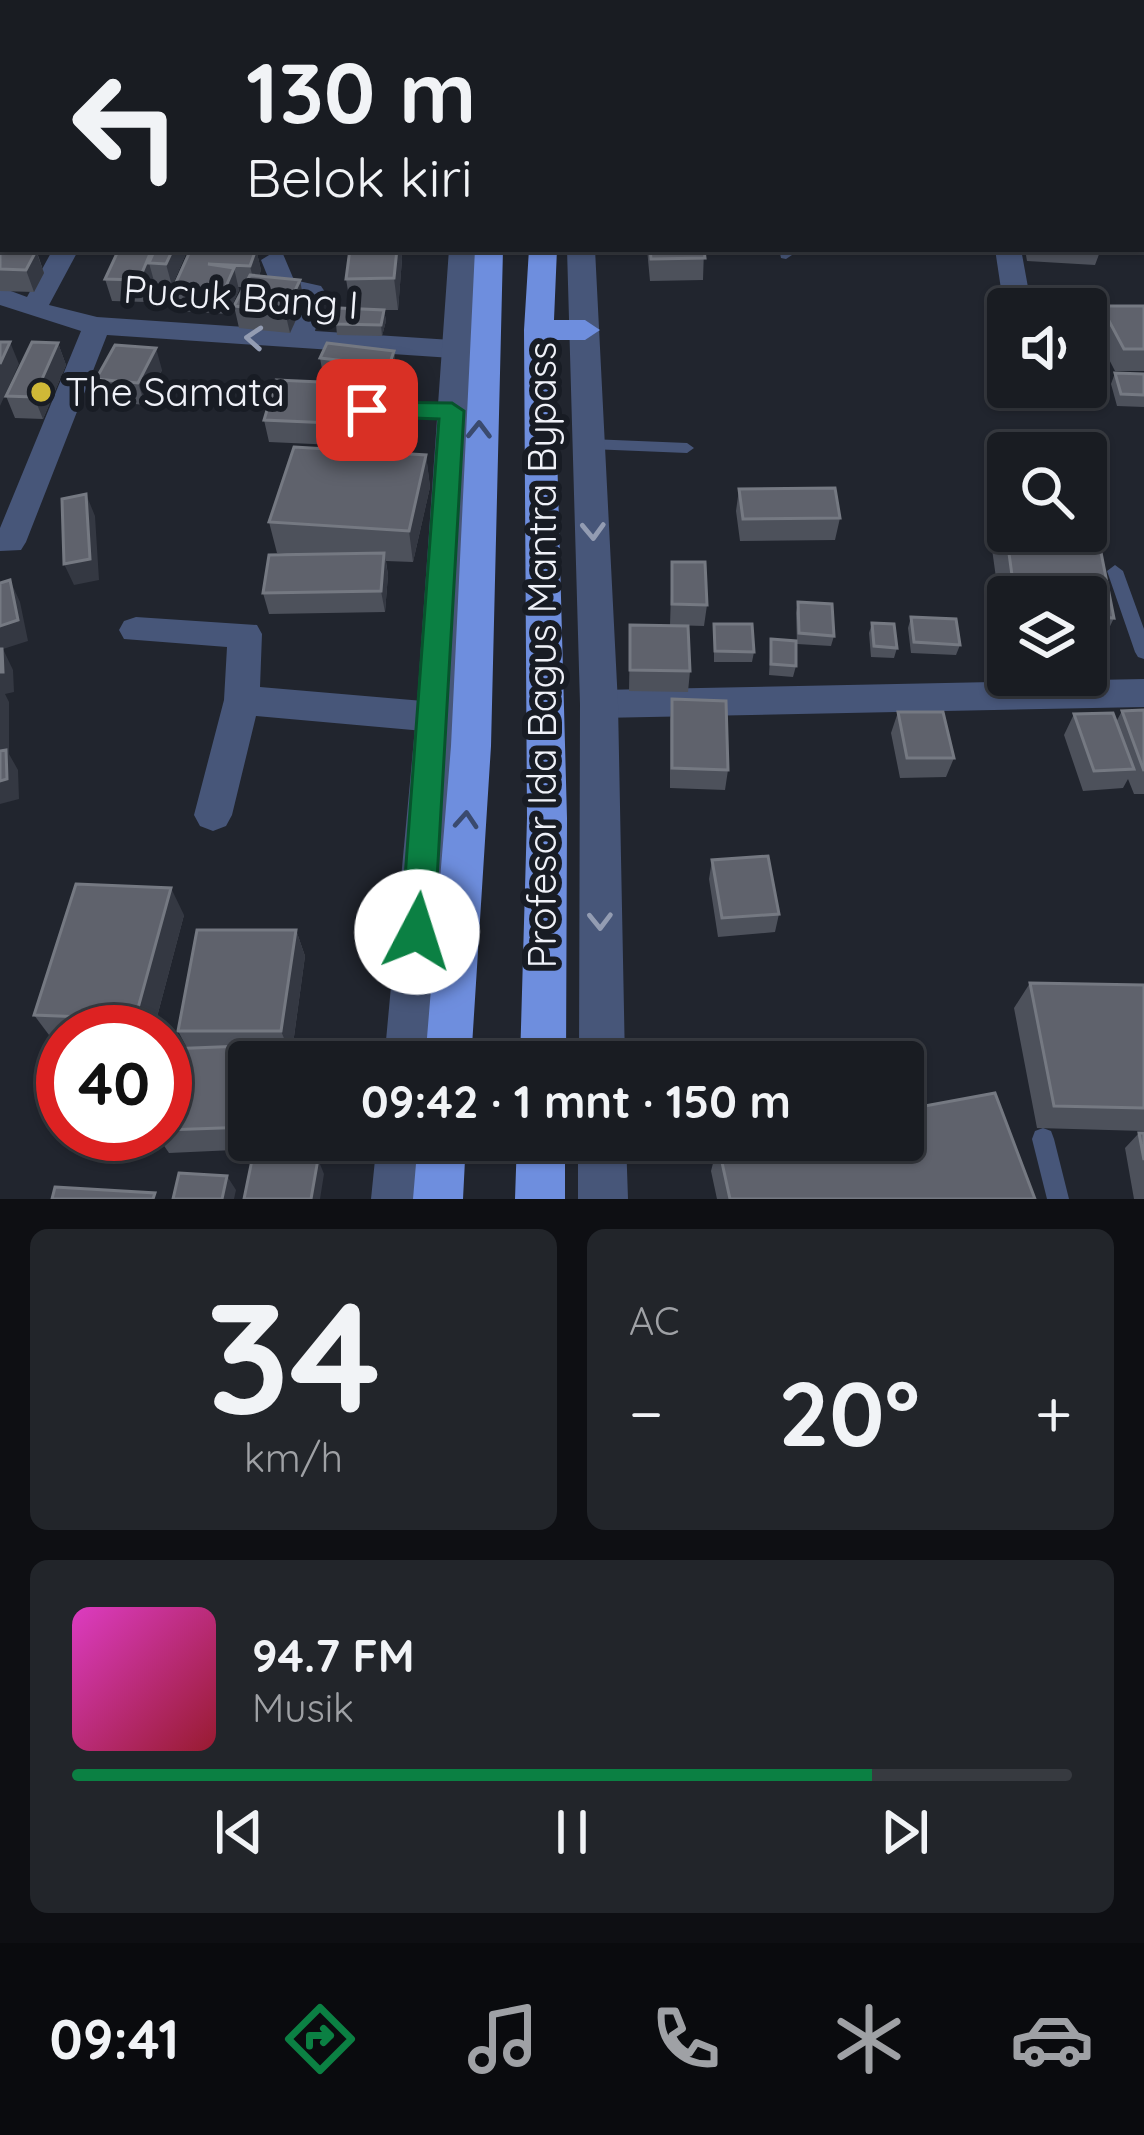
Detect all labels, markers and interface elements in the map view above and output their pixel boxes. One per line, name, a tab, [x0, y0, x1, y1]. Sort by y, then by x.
text: 130 m	[246, 39, 476, 144]
icon: left	[48, 48, 204, 204]
text: Belok kiri	[246, 143, 473, 211]
street label: Pucuk Bang I	[122, 264, 360, 329]
map controls	[987, 288, 1107, 696]
button: sound	[987, 288, 1107, 408]
one-way arrow	[244, 326, 263, 352]
street label: Profesor Ida Bagus Mantra Bypass	[517, 342, 566, 968]
pin	[316, 359, 418, 461]
place label: The Samata	[65, 367, 285, 416]
icon: arrive	[334, 377, 400, 443]
marker: The Samata	[28, 379, 54, 405]
one-way arrow	[466, 420, 492, 439]
button: search	[987, 432, 1107, 552]
one-way arrow	[579, 522, 605, 541]
button: layers	[987, 576, 1107, 696]
one-way arrow	[452, 810, 478, 829]
position arrow	[354, 869, 480, 995]
one-way arrow	[587, 912, 613, 931]
speed limit sign: 40	[36, 1005, 192, 1161]
text: 09:42 · 1 mnt · 150 m	[361, 1073, 791, 1129]
text: 34	[206, 1257, 381, 1452]
text: AC	[629, 1296, 680, 1345]
text: 20°	[778, 1356, 920, 1469]
text: −	[629, 1371, 663, 1454]
text: +	[1035, 1371, 1072, 1454]
text: km/h	[244, 1433, 343, 1482]
text: 94.7 FM	[252, 1627, 415, 1683]
text: Musik	[252, 1683, 354, 1732]
icon: previous	[206, 1799, 272, 1865]
icon: pause	[539, 1799, 605, 1865]
icon: next	[872, 1799, 938, 1865]
icon: directions	[278, 1997, 362, 2081]
icon: music	[461, 1997, 545, 2081]
icon: phone	[644, 1997, 728, 2081]
icon: climate	[827, 1997, 911, 2081]
icon: car	[1010, 1997, 1094, 2081]
text: 09:41	[50, 2005, 179, 2073]

